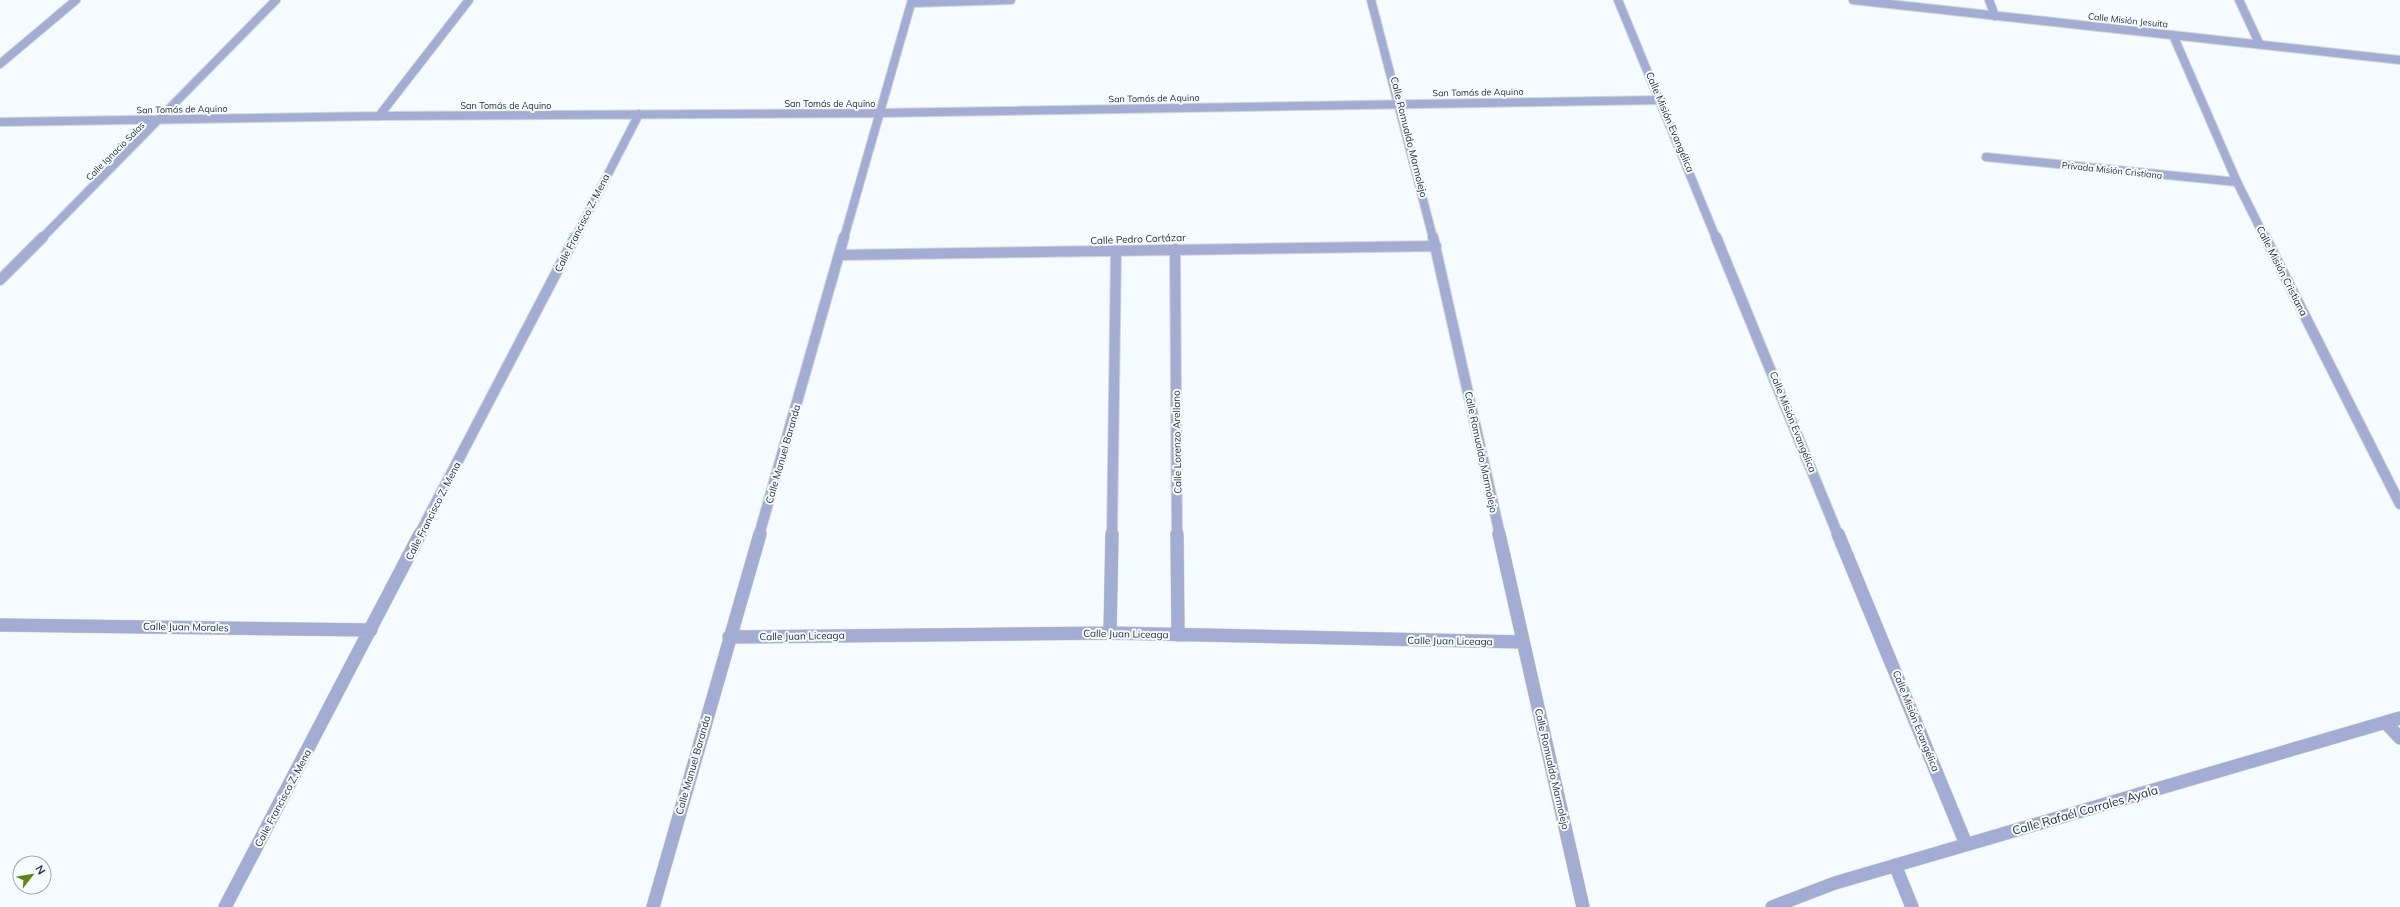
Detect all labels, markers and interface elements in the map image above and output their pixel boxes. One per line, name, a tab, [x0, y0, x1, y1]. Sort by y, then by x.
street label: Calle Misión Jesuita	[2087, 10, 2169, 30]
street label: Calle Misión Evangélica	[1643, 70, 1697, 174]
street label: Calle Romualdo Marmolejo	[1388, 75, 1430, 199]
street label: San Tomás de Aquino	[1432, 86, 1524, 98]
street label: San Tomás de Aquino	[1108, 92, 1200, 104]
street label: San Tomás de Aquino	[785, 98, 876, 109]
street label: San Tomás de Aquino	[461, 100, 552, 111]
street label: San Tomás de Aquino	[136, 103, 228, 115]
street label: Calle Ignacio Salas	[83, 119, 147, 183]
street label: Privada Misión Cristiana	[2061, 159, 2163, 181]
street label: Calle Francisco Z. Mena	[552, 172, 612, 274]
street label: Calle Misión Cristiana	[2254, 224, 2310, 318]
street label: Calle Pedro Cortázar	[1090, 231, 1186, 247]
street label: Calle Misión Evangélica	[1767, 370, 1819, 474]
street label: Calle Lorenzo Arellano	[1170, 390, 1184, 494]
street label: Calle Romualdo Marmolejo	[1462, 390, 1500, 514]
street label: Calle Manuel Baranda	[763, 403, 803, 505]
street label: Calle Francisco Z. Mena	[403, 460, 463, 562]
street label: Calle Juan Morales	[143, 620, 229, 634]
street label: Calle Juan Liceaga	[1083, 627, 1169, 641]
street label: Calle Juan Liceaga	[759, 629, 845, 643]
street label: Calle Juan Liceaga	[1407, 634, 1493, 648]
street label: Calle Misión Evangélica	[1890, 669, 1942, 773]
street label: Calle Romualdo Marmolejo	[1532, 707, 1572, 831]
street label: Calle Manuel Baranda	[673, 714, 713, 816]
street label: Calle Francisco Z. Mena	[252, 747, 314, 849]
street label: Calle Rafaél Corrales Ayala	[2010, 782, 2160, 838]
north arrow	[12, 855, 52, 895]
text: N	[32, 863, 49, 877]

